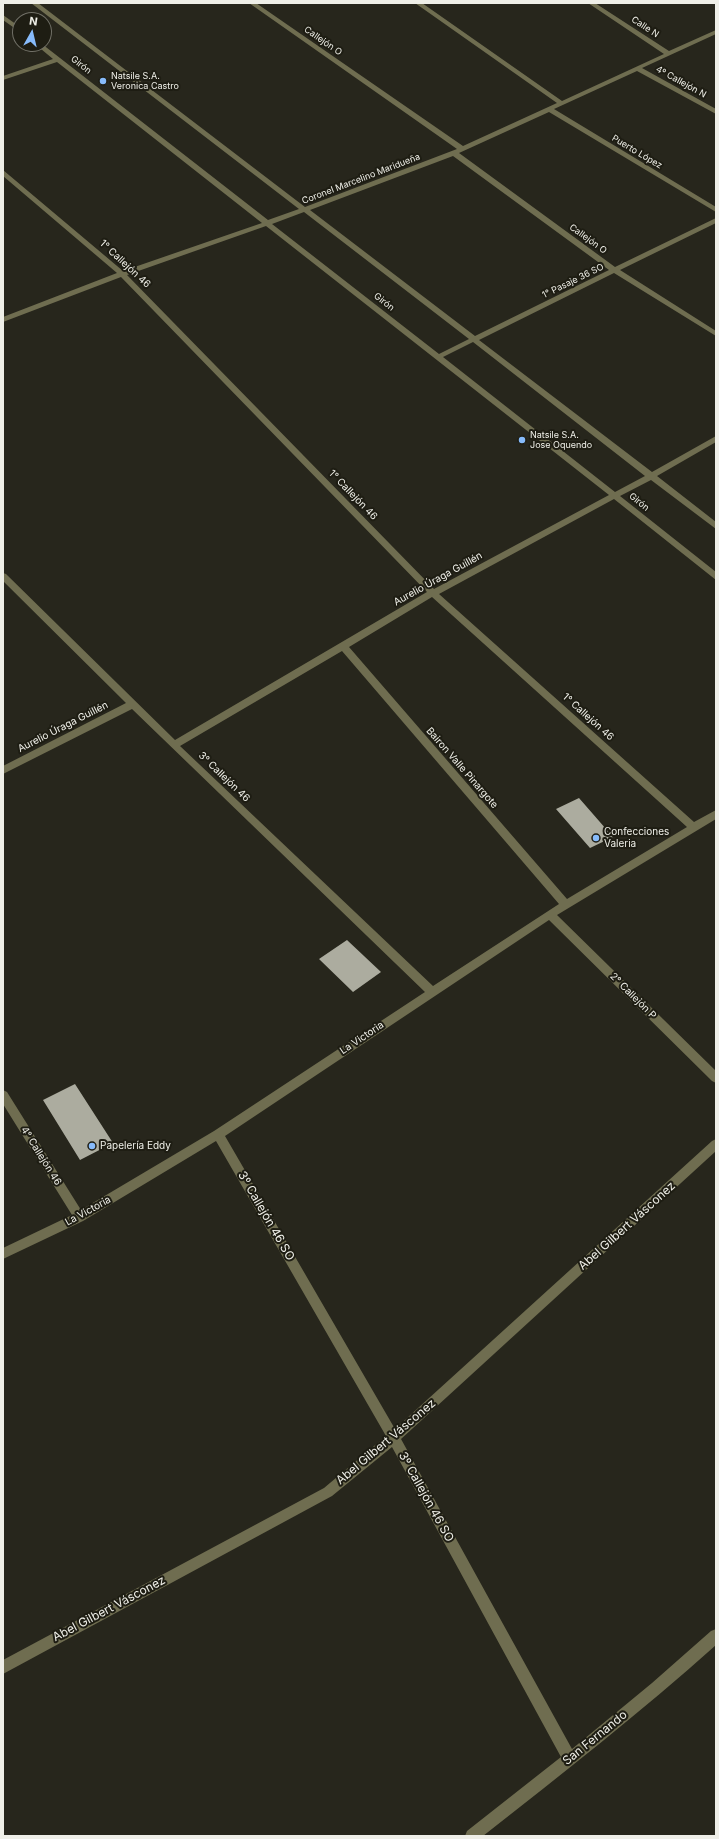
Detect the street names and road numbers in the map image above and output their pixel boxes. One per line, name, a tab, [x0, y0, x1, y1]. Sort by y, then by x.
street label: Calle N	[629, 14, 661, 40]
street label: Callejón O	[302, 24, 344, 58]
street label: Girón	[69, 54, 93, 76]
street label: 4º Callejón N	[654, 64, 708, 100]
street label: Puerto López	[610, 133, 664, 171]
street label: Coronel Marcelino Maridueña	[300, 151, 422, 207]
street label: Callejón O	[567, 222, 609, 256]
street label: 1° Callejón 46	[97, 238, 153, 290]
street label: 1° Pasaje 36 SO	[540, 261, 606, 301]
street label: Girón	[372, 291, 396, 313]
street label: 1° Callejón 46	[326, 468, 380, 522]
street label: Girón	[627, 491, 651, 513]
street label: Aurelio Úraga Guillén	[392, 550, 484, 608]
street label: 1° Callejón 46	[560, 691, 616, 743]
street label: Aurelio Úraga Guillén	[16, 699, 110, 755]
street label: Bairon Valle Pinargote	[424, 725, 500, 811]
street label: 3° Callejón 46	[196, 749, 252, 805]
street label: 2° Callejón P	[607, 970, 659, 1022]
street label: La Victoria	[338, 1019, 386, 1057]
street label: 4° Callejón 46	[18, 1124, 64, 1188]
street label: 3º Callejón 46 SO	[235, 1169, 297, 1263]
street label: Abel Gilbert Vásconez	[576, 1179, 678, 1273]
street label: La Victoria	[63, 1194, 113, 1228]
street label: Abel Gilbert Vásconez	[333, 1396, 439, 1488]
street label: 3º Callejón 46 SO	[395, 1450, 457, 1544]
street label: Abel Gilbert Vásconez	[50, 1573, 168, 1645]
street label: San Fernando	[560, 1708, 630, 1768]

